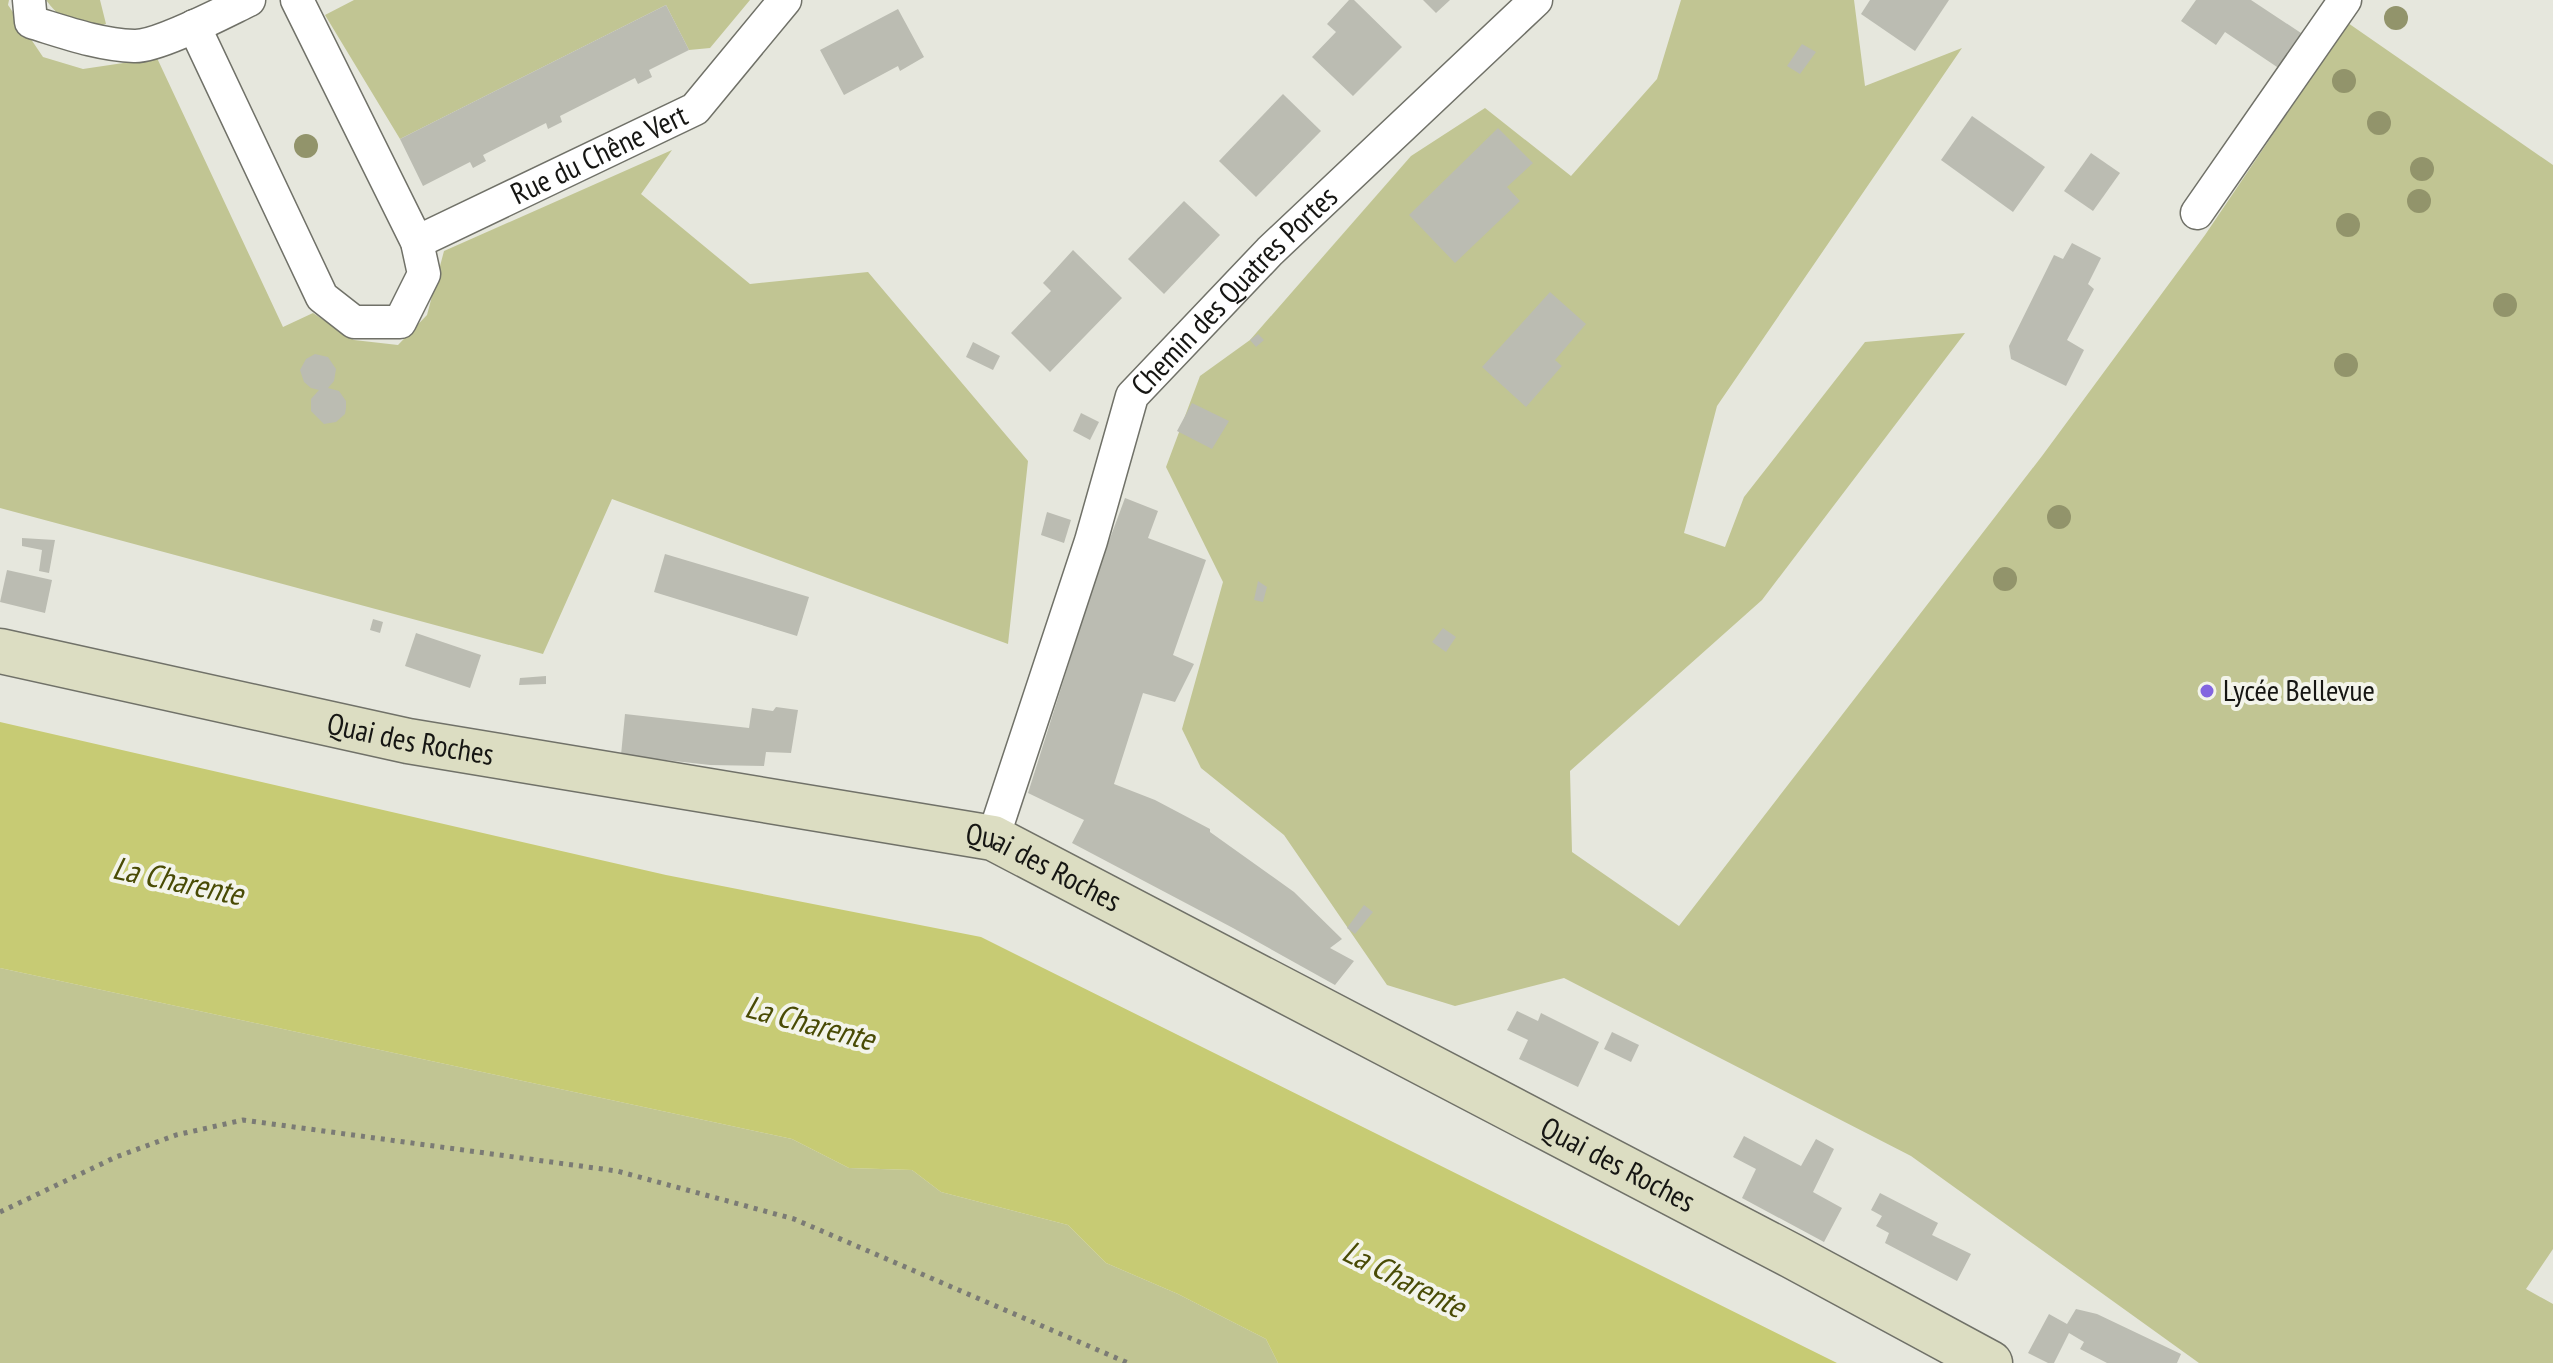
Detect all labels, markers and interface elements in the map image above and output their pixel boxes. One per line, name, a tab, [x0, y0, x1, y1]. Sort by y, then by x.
street label: Rue du Chêne Vert	[504, 94, 694, 212]
street label: Chemin des Quatres Portes	[1122, 177, 1345, 403]
place label: Lycée Bellevue	[2223, 670, 2375, 709]
marker: Lycée Bellevue	[2198, 682, 2216, 700]
street label: Quai des Roches	[324, 703, 497, 773]
street label: Quai des Roches	[963, 813, 1128, 920]
water label: La Charente	[109, 846, 249, 915]
water label: La Charente	[741, 985, 881, 1060]
street label: Quai des Roches	[1535, 1107, 1702, 1220]
water label: La Charente	[1336, 1229, 1474, 1328]

